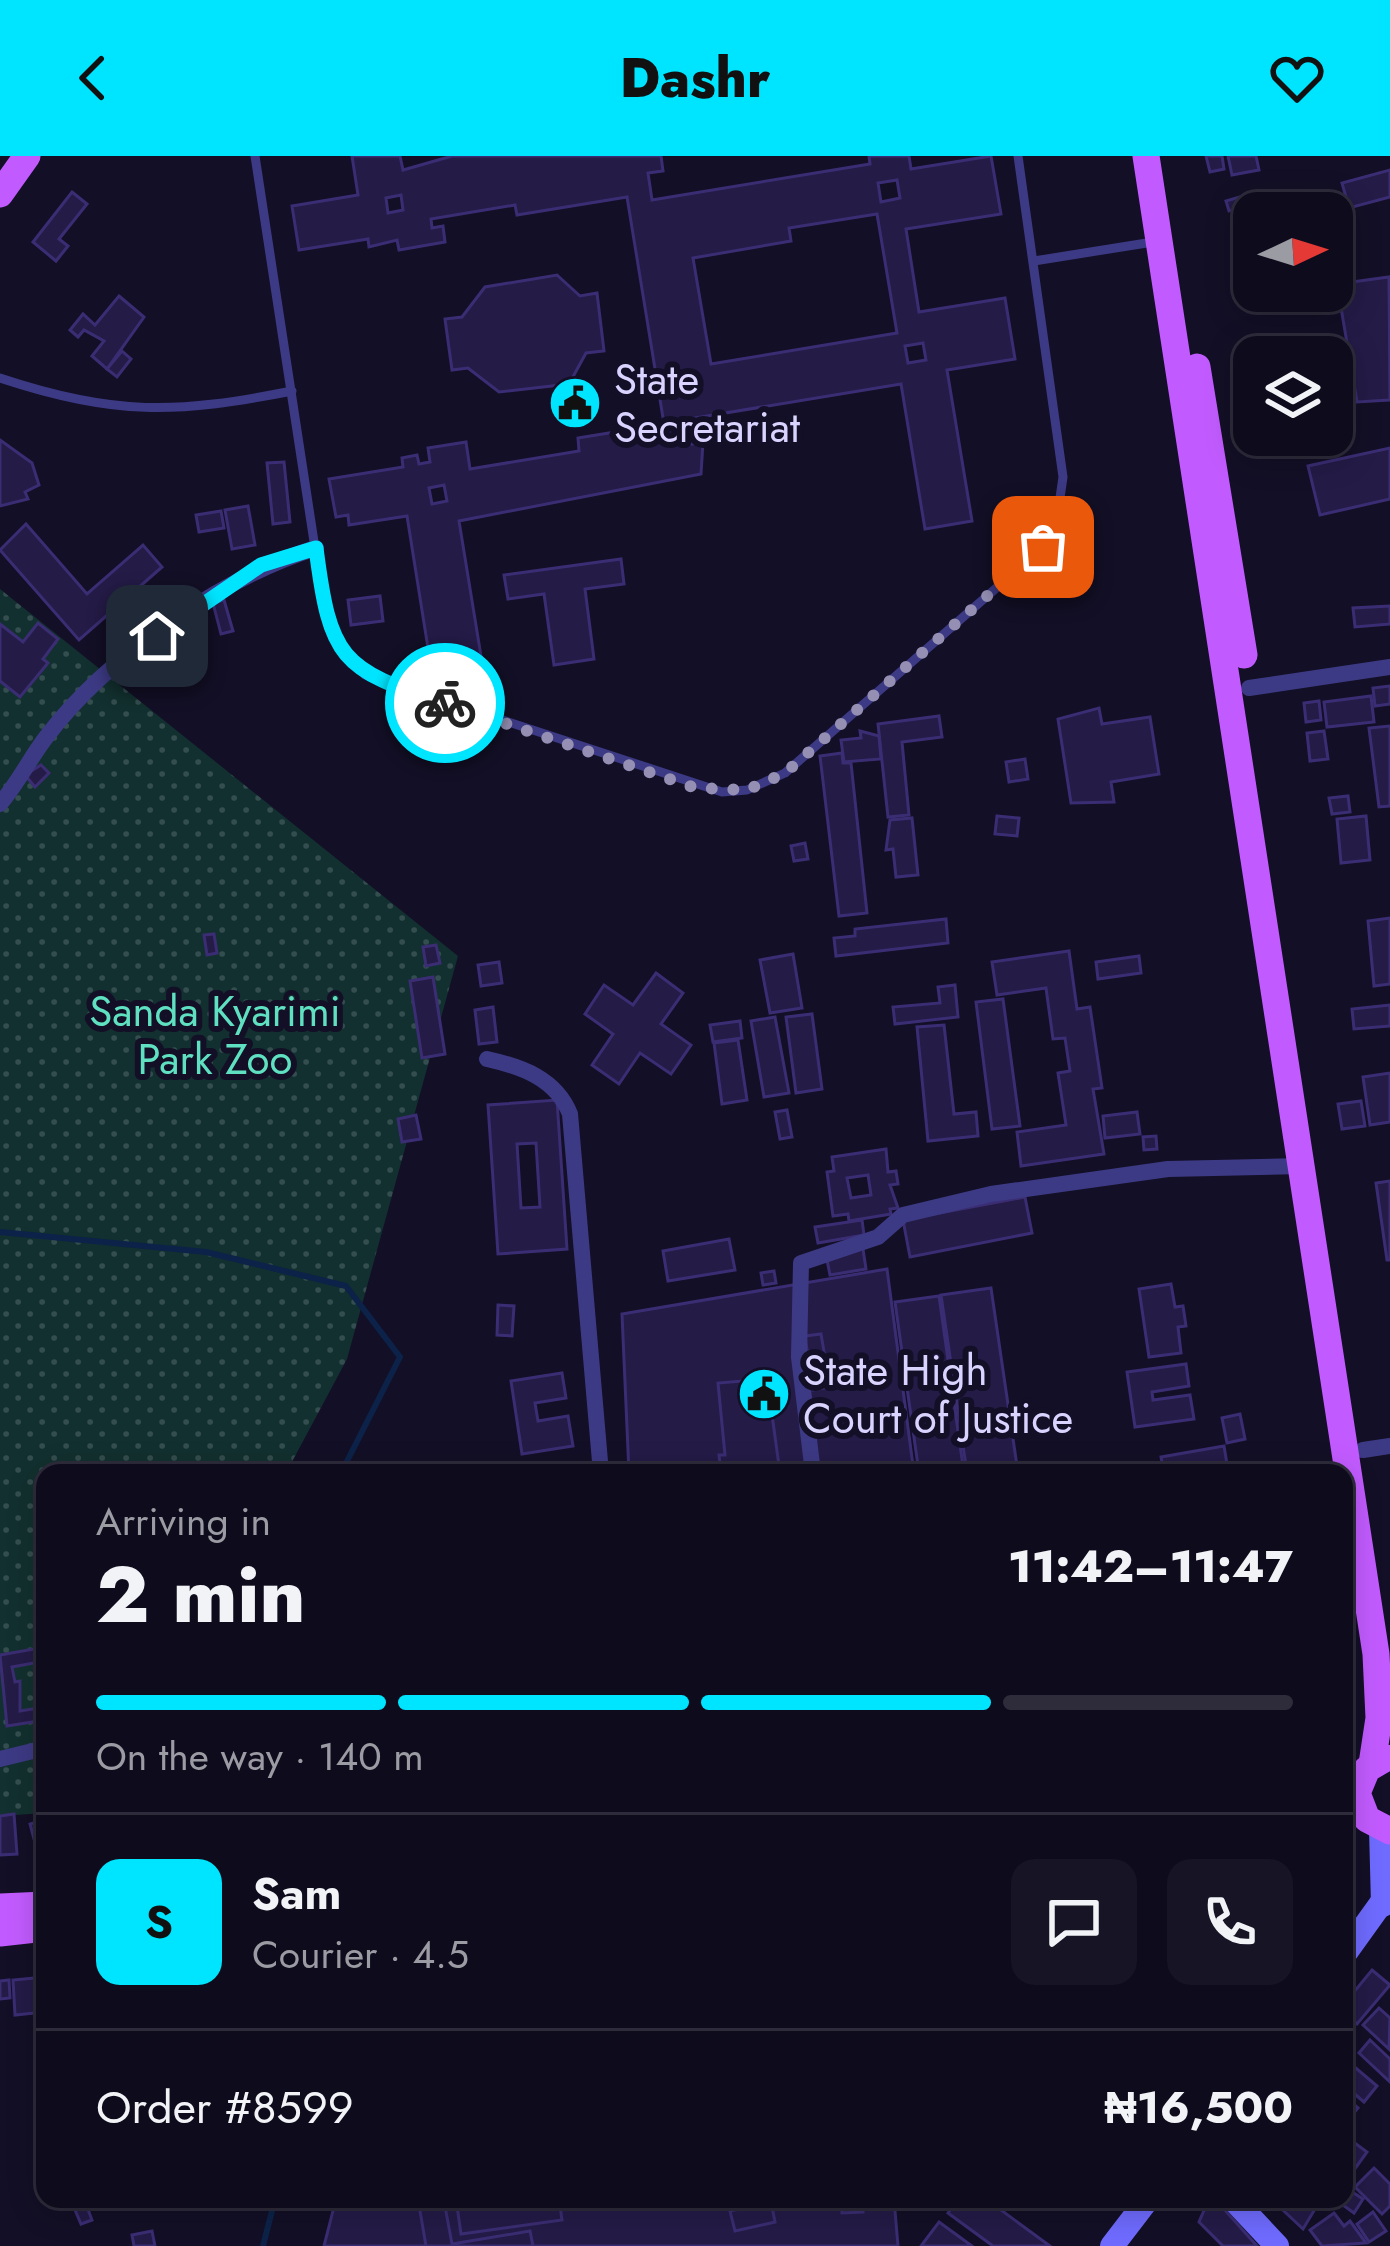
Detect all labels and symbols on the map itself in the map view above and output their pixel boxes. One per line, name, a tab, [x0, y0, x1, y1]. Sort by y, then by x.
north arrow	[1233, 192, 1353, 312]
place label: State Secretariat	[614, 349, 800, 458]
public building icon: State Secretariat	[547, 375, 603, 431]
pin	[992, 496, 1094, 598]
pin	[106, 585, 208, 687]
courier	[385, 643, 505, 763]
park label: Sanda Kyarimi Park Zoo	[89, 981, 341, 1090]
place label: State High Court of Justice	[803, 1340, 1073, 1449]
public building icon: State High Court of Justice	[736, 1366, 792, 1422]

